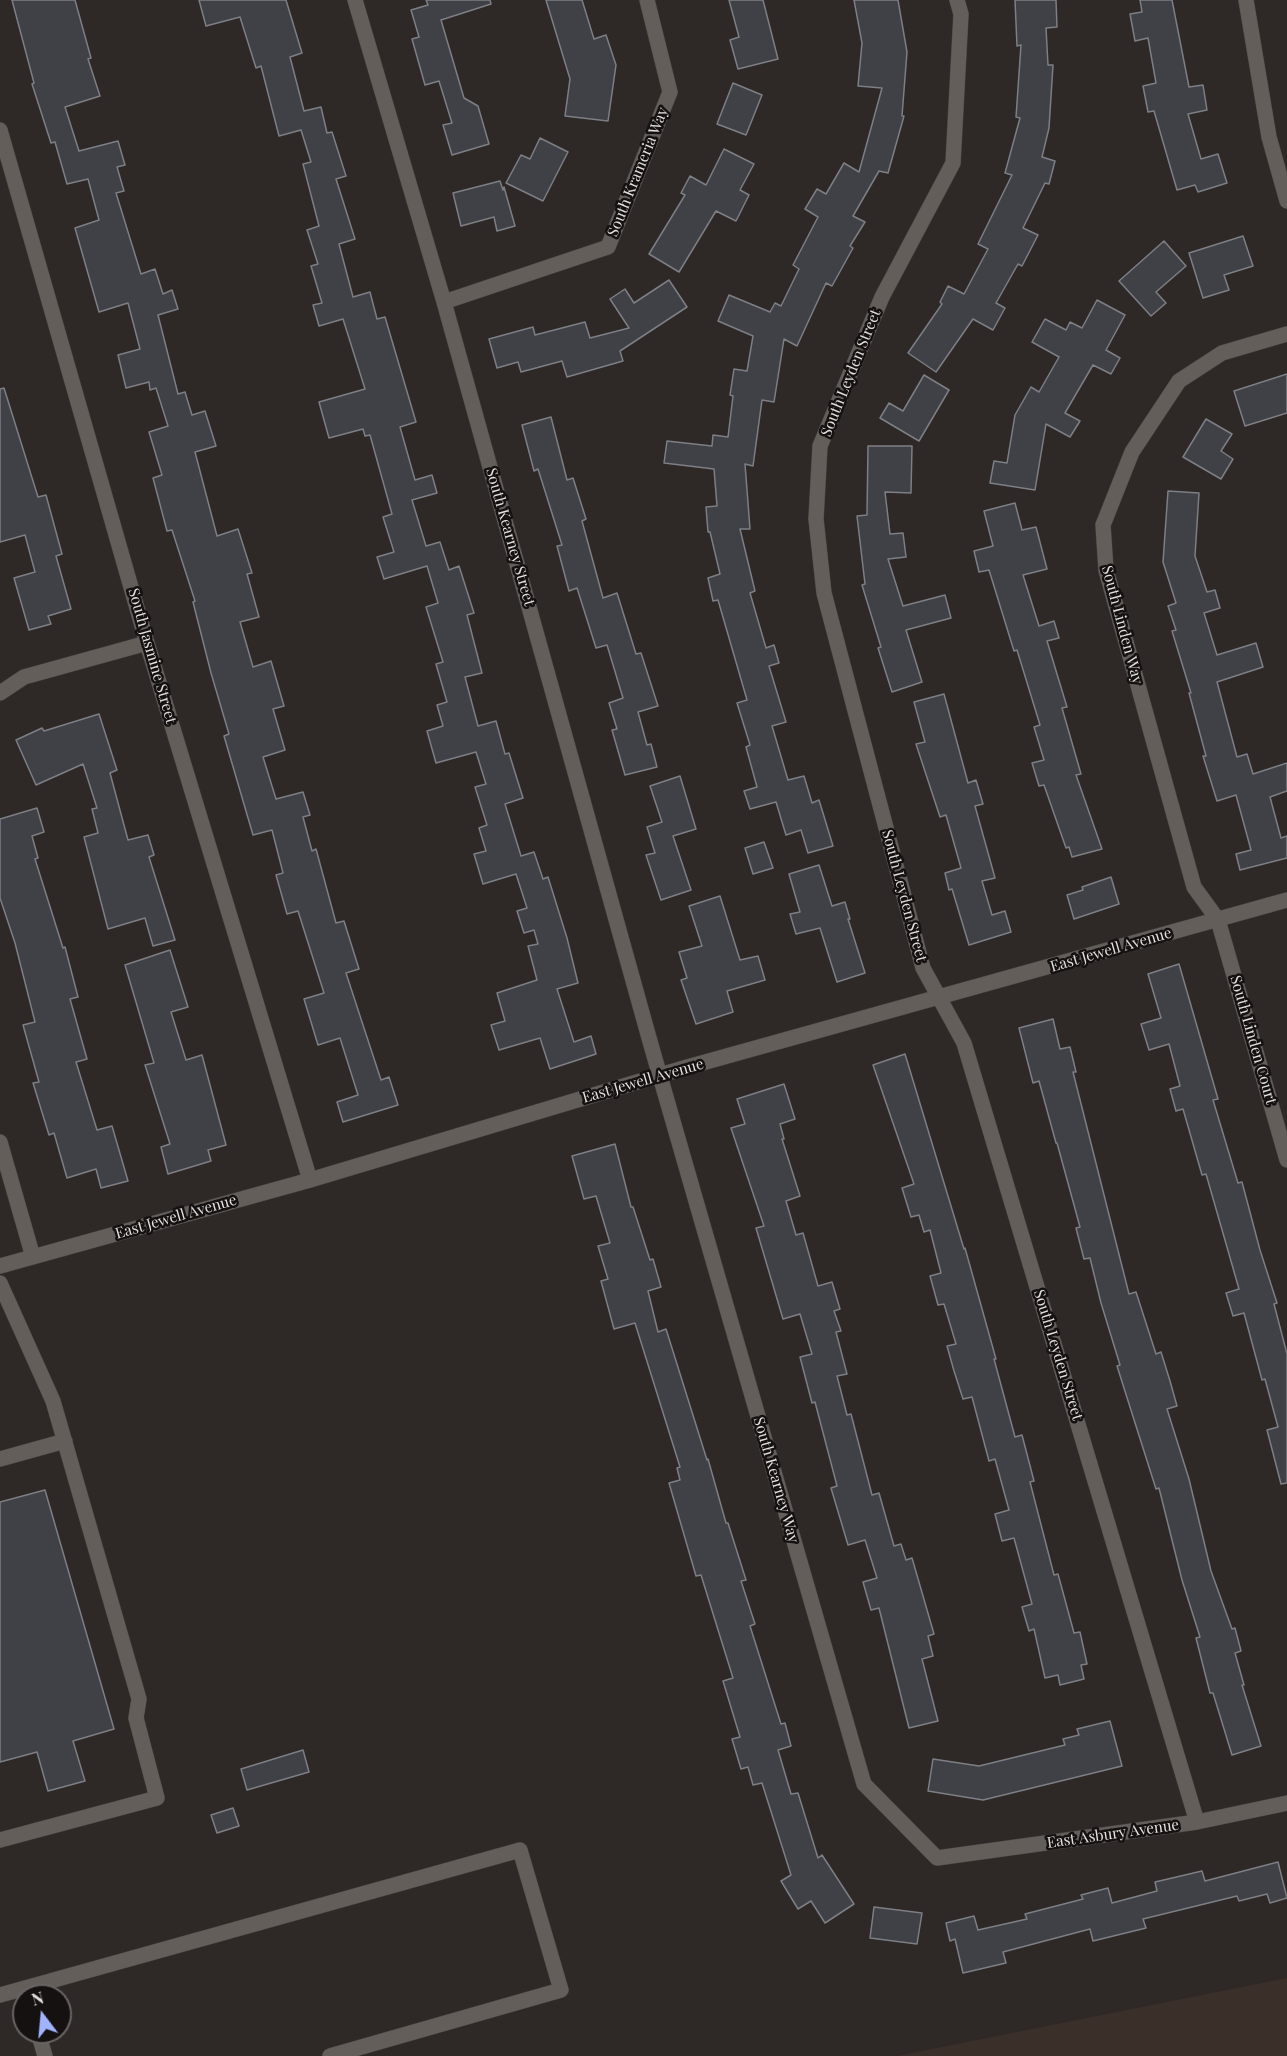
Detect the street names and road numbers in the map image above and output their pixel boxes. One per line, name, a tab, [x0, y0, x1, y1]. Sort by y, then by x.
street label: South Krameria Way	[604, 105, 672, 239]
street label: South Leyden Street	[817, 307, 885, 439]
street label: South Kearney Street	[482, 466, 538, 608]
street label: South Linden Way	[1098, 564, 1146, 686]
street label: South Jasmine Street	[124, 586, 180, 726]
street label: South Leyden Street	[878, 828, 930, 964]
street label: East Jewell Avenue	[1048, 924, 1174, 976]
street label: South Linden Court	[1226, 973, 1280, 1107]
street label: East Jewell Avenue	[580, 1055, 706, 1107]
street label: East Jewell Avenue	[113, 1191, 239, 1243]
street label: South Leyden Street	[1030, 1287, 1086, 1423]
street label: South Kearney Way	[749, 1415, 803, 1545]
street label: East Asbury Avenue	[1046, 1816, 1180, 1852]

